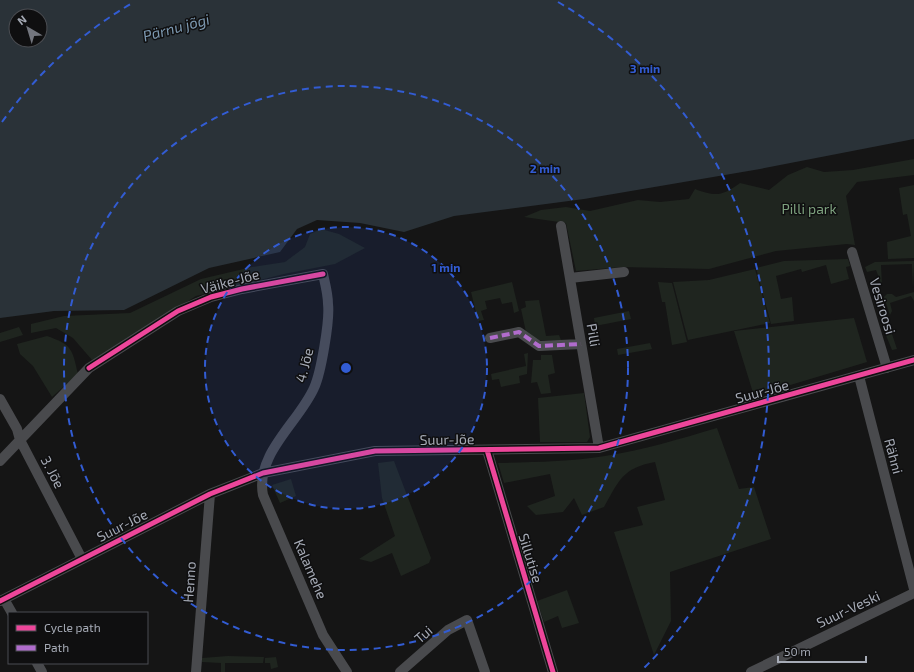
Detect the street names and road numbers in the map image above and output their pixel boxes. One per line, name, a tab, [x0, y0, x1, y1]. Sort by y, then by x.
street label: Väike-Jõe	[199, 265, 261, 297]
street label: Vesiroosi	[866, 276, 900, 336]
street label: Pilli	[584, 322, 604, 348]
street label: 4. Jõe	[292, 346, 316, 384]
street label: Suur-Jõe	[733, 376, 791, 406]
street label: Suur-Jõe	[419, 430, 475, 448]
street label: Rähni	[881, 436, 907, 476]
street label: 3. Jõe	[37, 453, 69, 491]
street label: Suur-Jõe	[94, 505, 150, 545]
street label: Sillutise	[515, 531, 547, 585]
street label: Kalamehe	[291, 537, 331, 601]
street label: Henno	[179, 561, 199, 603]
street label: Suur-Veski	[814, 587, 882, 631]
street label: Tui	[411, 622, 435, 646]

